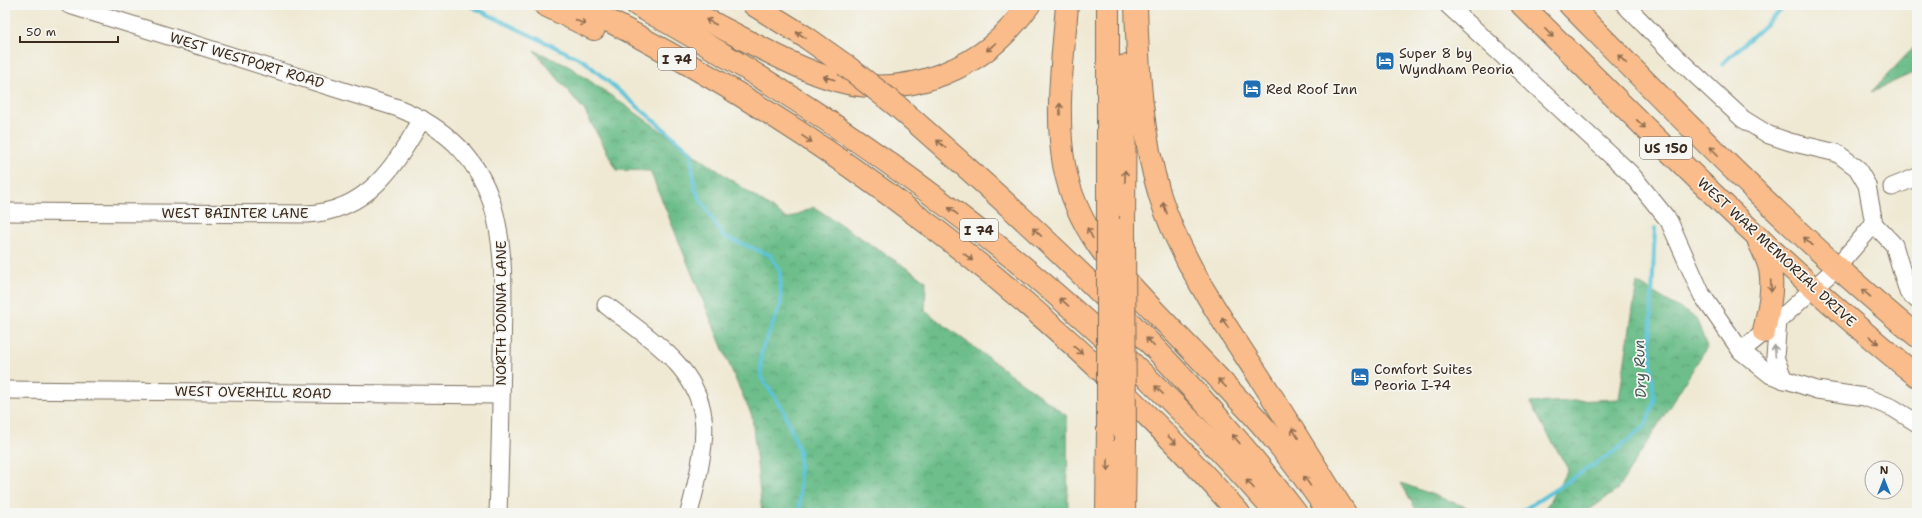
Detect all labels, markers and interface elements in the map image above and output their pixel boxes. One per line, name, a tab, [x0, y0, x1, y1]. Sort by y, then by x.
scale bar	[20, 18, 118, 44]
one-way arrow	[706, 18, 718, 25]
one-way arrow	[574, 19, 586, 26]
text: 50 m	[26, 24, 56, 40]
street label: WEST WESTPORT ROAD	[168, 28, 326, 92]
one-way arrow	[1544, 28, 1554, 38]
one-way arrow	[796, 31, 807, 39]
one-way arrow	[985, 43, 996, 52]
place label: Super 8 by Wyndham Peoria	[1399, 44, 1514, 78]
road number: I 74	[658, 48, 696, 70]
hotel icon: Super 8 by Wyndham Peoria	[1374, 50, 1396, 72]
one-way arrow	[1618, 54, 1627, 64]
one-way arrow	[822, 74, 835, 81]
hotel icon: Red Roof Inn	[1241, 78, 1263, 100]
place label: Red Roof Inn	[1266, 80, 1358, 98]
one-way arrow	[1056, 103, 1064, 116]
one-way arrow	[1636, 119, 1646, 129]
one-way arrow	[801, 135, 813, 143]
road number: US 150	[1640, 137, 1692, 159]
one-way arrow	[935, 140, 946, 149]
one-way arrow	[1709, 146, 1719, 156]
one-way arrow	[1121, 170, 1129, 183]
street label: WEST WAR MEMORIAL DRIVE	[1694, 174, 1860, 331]
one-way arrow	[1160, 203, 1168, 215]
street label: WEST BAINTER LANE	[161, 204, 309, 222]
one-way arrow	[948, 206, 959, 215]
road number: I 74	[960, 219, 998, 241]
one-way arrow	[1032, 227, 1042, 237]
one-way arrow	[1086, 228, 1093, 240]
one-way arrow	[1802, 237, 1813, 246]
street label: NORTH DONNA LANE	[492, 240, 510, 386]
one-way arrow	[963, 253, 974, 261]
one-way arrow	[1768, 279, 1775, 292]
one-way arrow	[1860, 289, 1871, 298]
one-way arrow	[1059, 297, 1069, 307]
one-way arrow	[1220, 317, 1228, 329]
one-way arrow	[1869, 336, 1880, 345]
one-way arrow	[1145, 337, 1154, 347]
water label: Dry Run	[1629, 339, 1651, 399]
one-way arrow	[1772, 345, 1779, 358]
one-way arrow	[1073, 346, 1083, 355]
place label: Comfort Suites Peoria I-74	[1374, 360, 1472, 394]
hotel icon: Comfort Suites Peoria I-74	[1349, 366, 1371, 388]
one-way arrow	[1217, 378, 1227, 388]
street label: WEST OVERHILL ROAD	[175, 382, 331, 402]
one-way arrow	[1155, 385, 1164, 395]
one-way arrow	[1290, 427, 1298, 439]
one-way arrow	[1232, 434, 1241, 444]
one-way arrow	[1167, 436, 1177, 445]
one-way arrow	[1104, 458, 1112, 471]
north arrow	[1864, 460, 1904, 500]
text: N	[1880, 463, 1889, 478]
one-way arrow	[1303, 476, 1311, 487]
one-way arrow	[1245, 479, 1254, 489]

